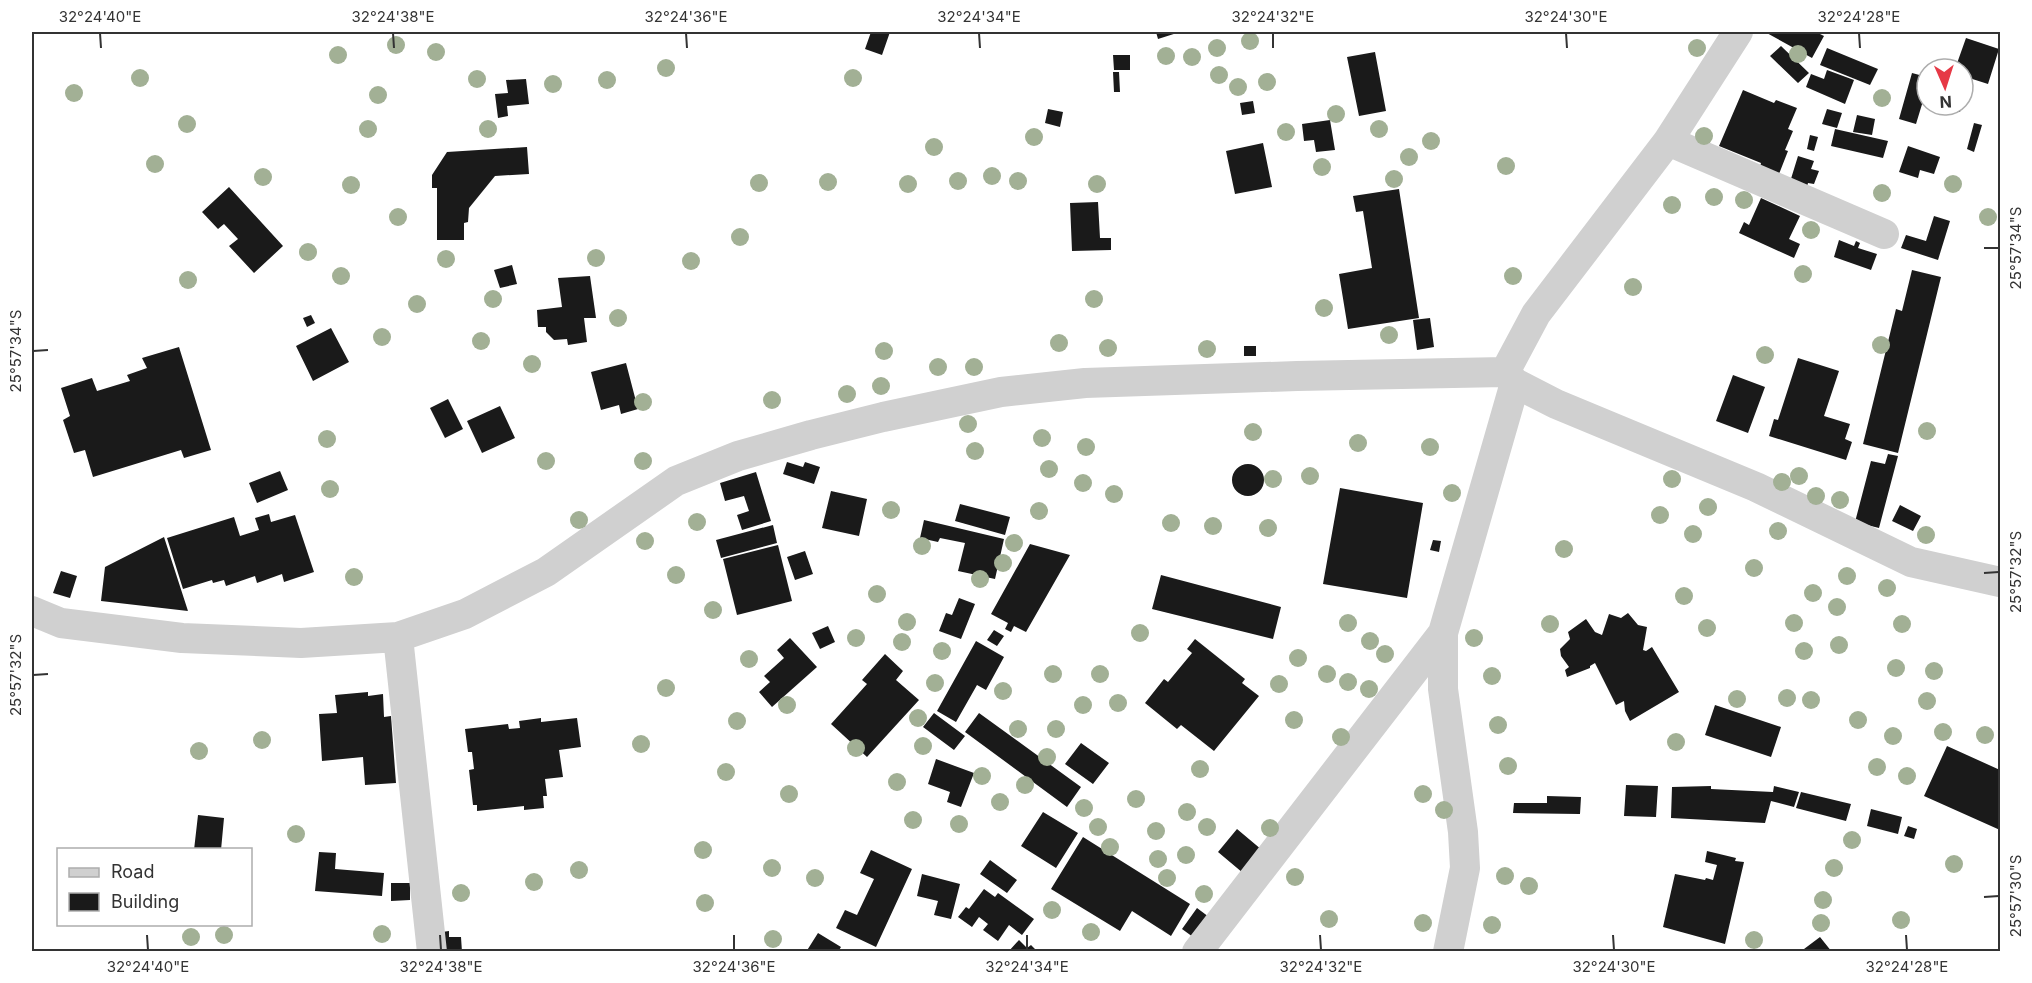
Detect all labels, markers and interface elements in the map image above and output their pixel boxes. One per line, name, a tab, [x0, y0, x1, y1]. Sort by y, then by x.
text: 32°24'40"E	[59, 7, 141, 26]
text: 32°24'38"E	[352, 7, 434, 26]
text: 32°24'36"E	[645, 7, 727, 26]
text: 32°24'34"E	[937, 7, 1021, 26]
text: 32°24'32"E	[1232, 7, 1314, 26]
text: 32°24'30"E	[1524, 7, 1608, 26]
text: 32°24'28"E	[1818, 7, 1900, 26]
north arrow	[1915, 57, 1975, 117]
text: N	[1939, 92, 1952, 112]
text: 25°57'34"S	[2006, 207, 2025, 289]
text: 25°57'34"S	[6, 310, 25, 392]
text: 25°57'32"S	[2006, 531, 2025, 613]
text: 25°57'32"S	[6, 634, 25, 716]
legend	[57, 848, 252, 926]
text: 25°57'30"S	[2006, 855, 2025, 937]
text: Road	[111, 861, 154, 882]
text: Building	[111, 891, 179, 912]
text: 32°24'40"E	[107, 957, 189, 976]
text: 32°24'38"E	[400, 957, 482, 976]
text: 32°24'36"E	[693, 957, 775, 976]
text: 32°24'34"E	[985, 957, 1069, 976]
text: 32°24'32"E	[1280, 957, 1362, 976]
text: 32°24'30"E	[1572, 957, 1656, 976]
text: 32°24'28"E	[1866, 957, 1948, 976]

